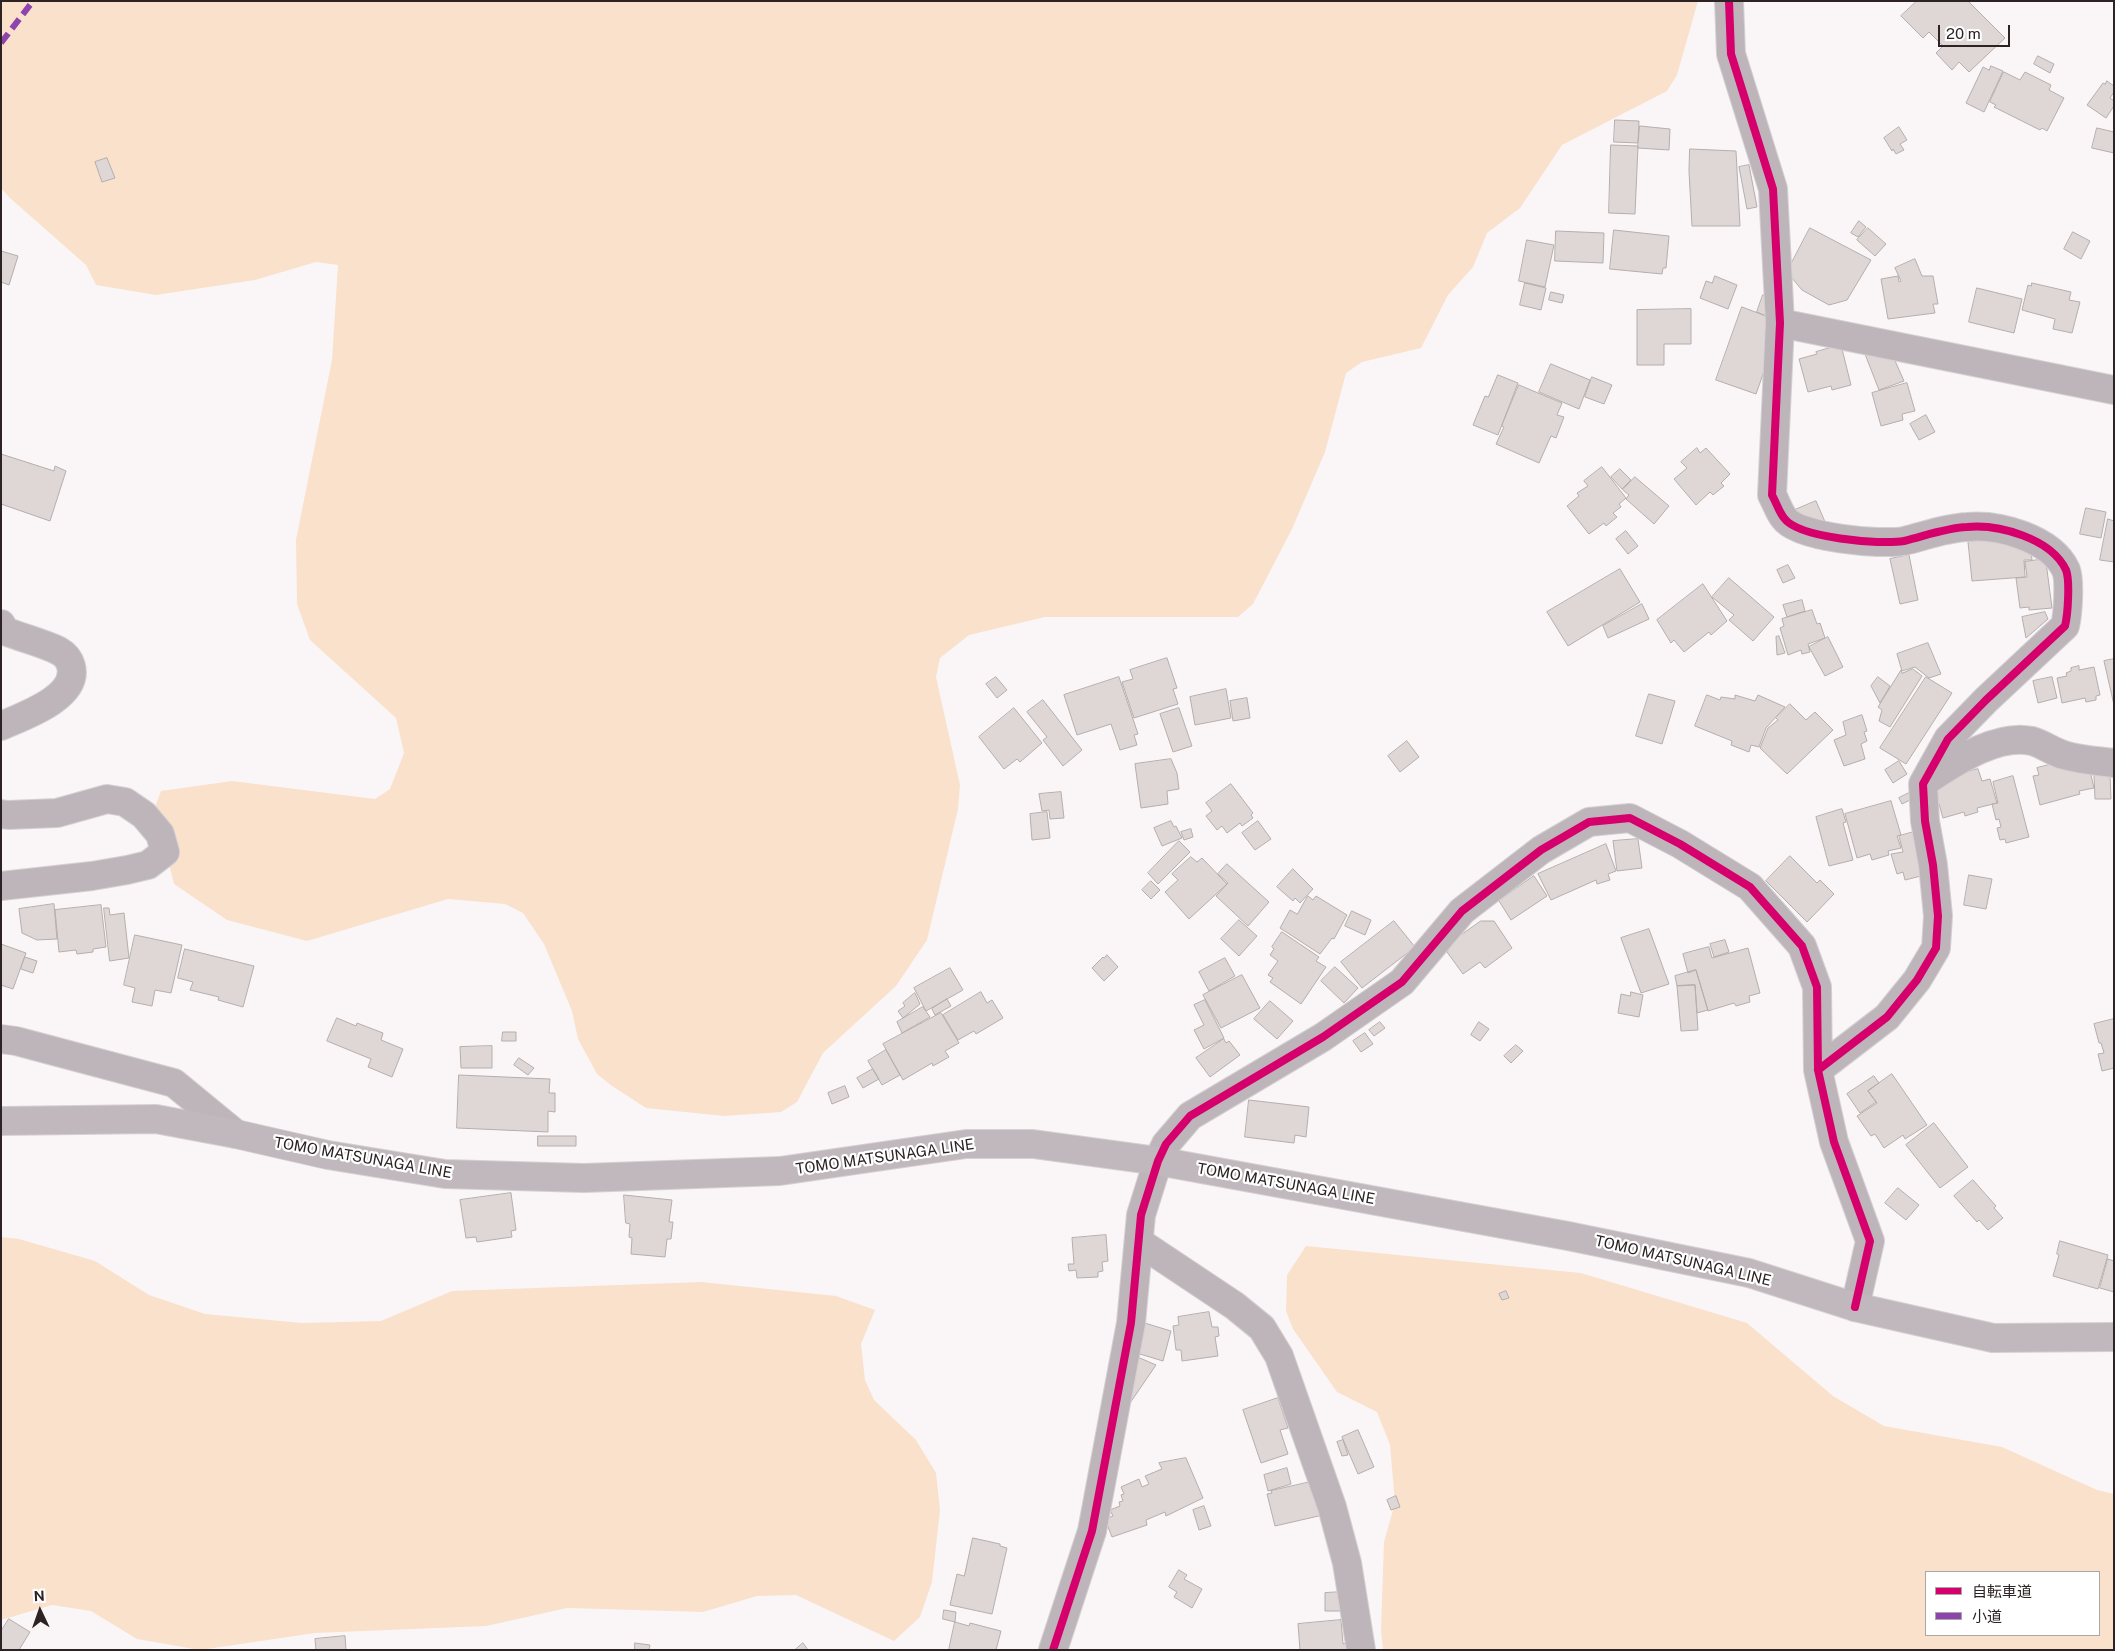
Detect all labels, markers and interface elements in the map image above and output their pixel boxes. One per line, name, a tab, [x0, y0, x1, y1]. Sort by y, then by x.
scale bar	[1940, 15, 2012, 47]
text: 20 m	[1946, 25, 1981, 42]
street label: TOMO MATSUNAGA LINE	[273, 1133, 453, 1183]
street label: TOMO MATSUNAGA LINE	[795, 1136, 975, 1178]
street label: TOMO MATSUNAGA LINE	[1196, 1159, 1376, 1209]
street label: TOMO MATSUNAGA LINE	[1593, 1232, 1773, 1290]
legend	[1925, 1571, 2100, 1636]
text: 自転車道	[1972, 1583, 2032, 1600]
north arrow	[15, 1586, 65, 1636]
text: N	[33, 1588, 45, 1604]
text: 小道	[1972, 1608, 2002, 1625]

